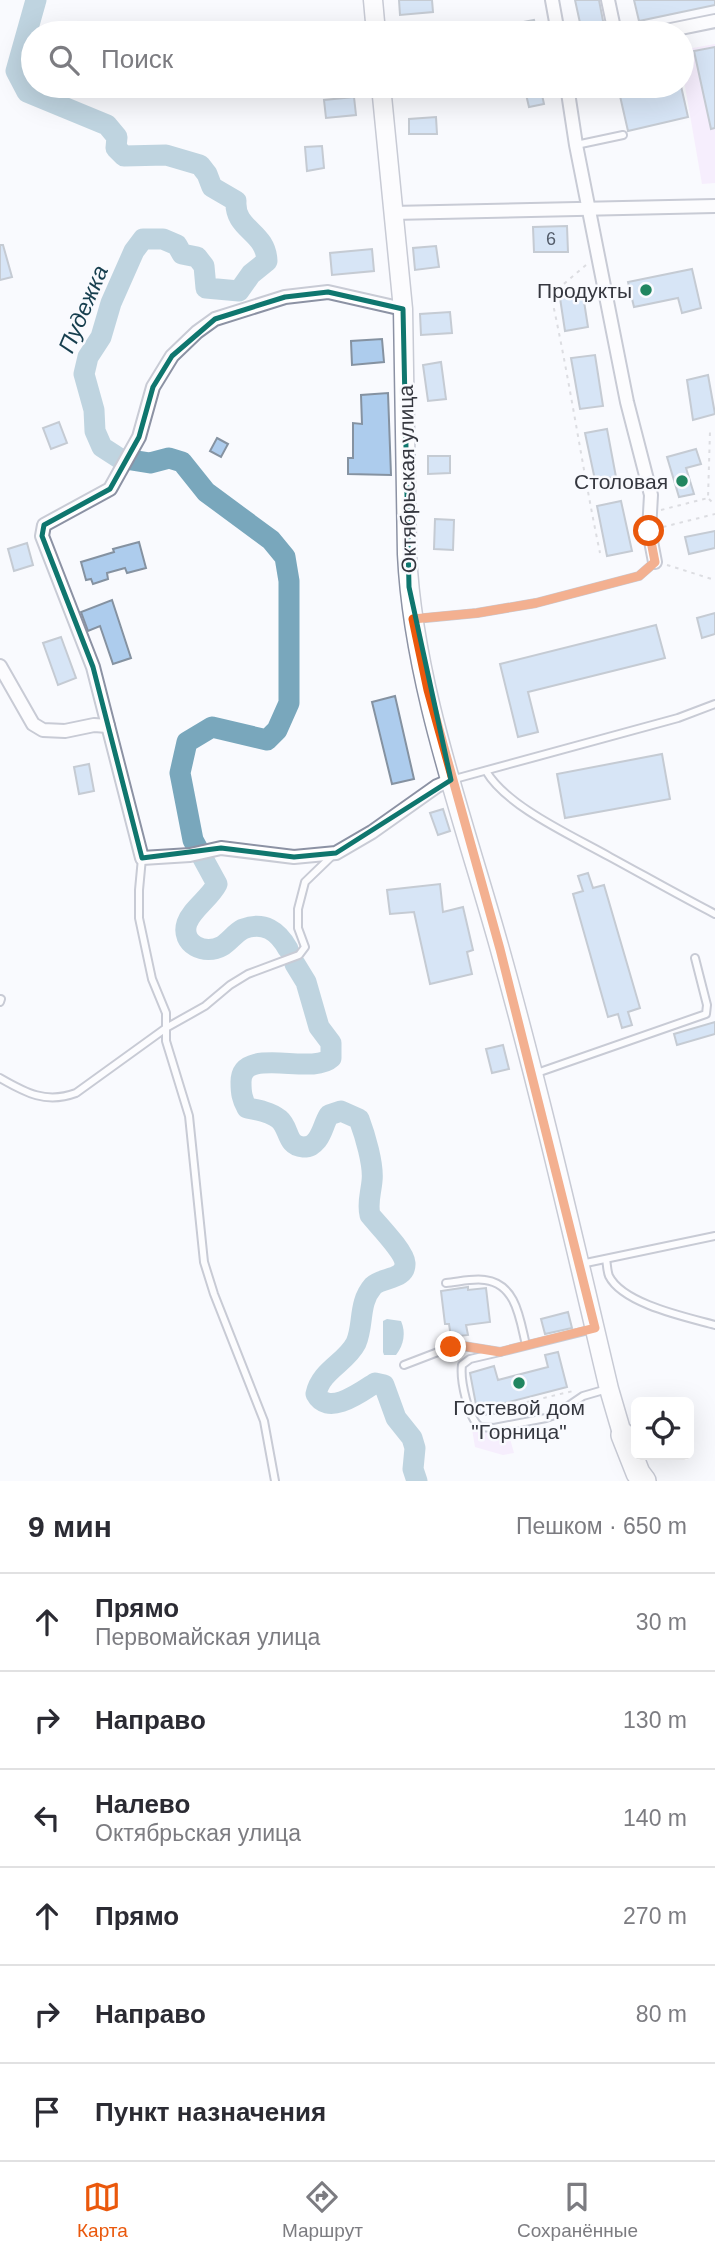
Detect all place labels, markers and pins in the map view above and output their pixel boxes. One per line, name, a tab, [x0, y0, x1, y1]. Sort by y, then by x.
place label: Продукты	[537, 279, 632, 302]
marker: Продукты	[638, 282, 654, 298]
place label: Столовая	[574, 470, 668, 493]
marker: Столовая	[674, 473, 690, 489]
marker: Гостевой дом "Горница"	[511, 1375, 527, 1391]
place label: Гостевой дом "Горница"	[453, 1396, 585, 1443]

